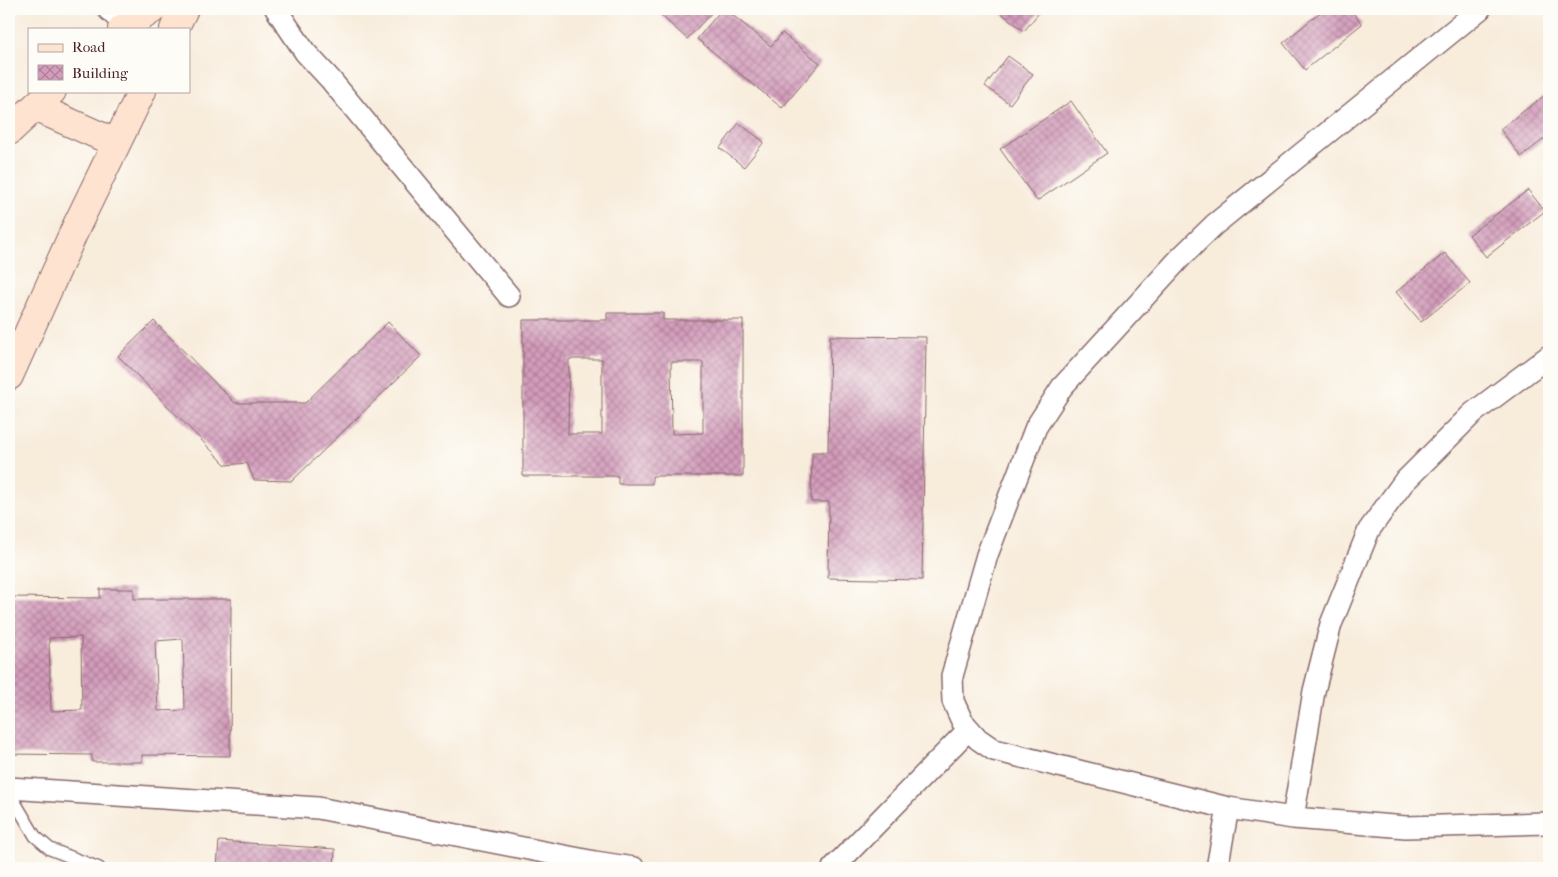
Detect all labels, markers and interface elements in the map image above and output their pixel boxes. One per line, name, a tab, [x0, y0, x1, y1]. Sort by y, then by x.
legend	[28, 28, 190, 92]
text: Road	[72, 38, 106, 56]
text: Building	[72, 64, 129, 82]

